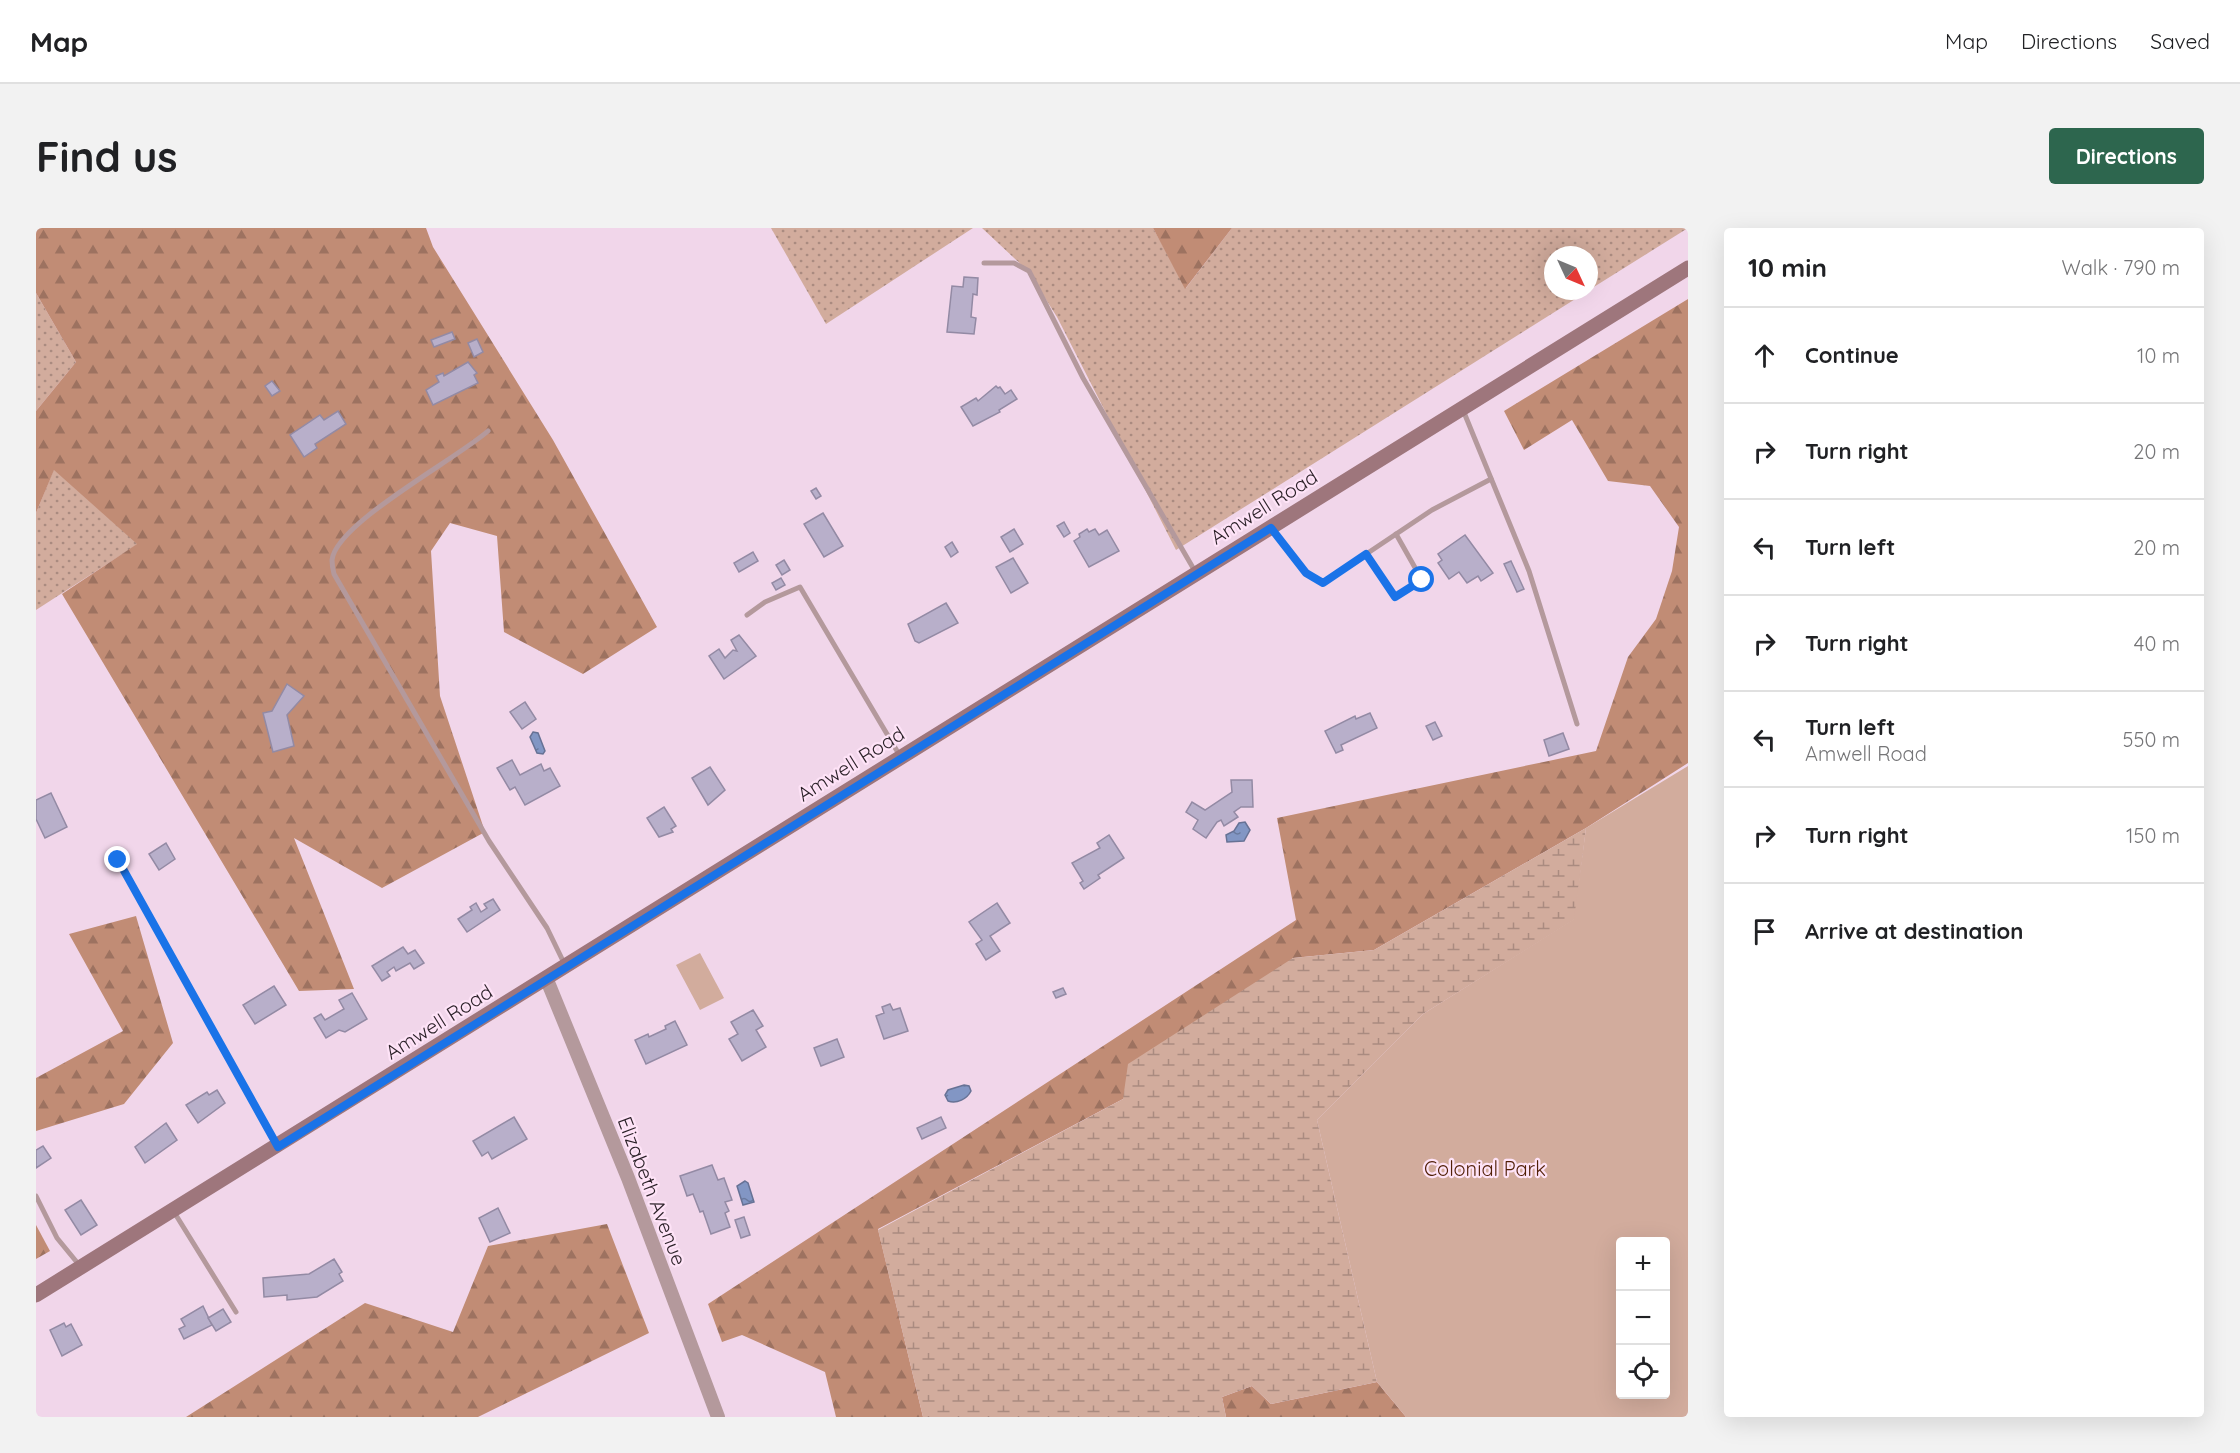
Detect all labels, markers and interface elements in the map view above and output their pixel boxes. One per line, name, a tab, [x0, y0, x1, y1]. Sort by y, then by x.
text: Map	[30, 24, 88, 59]
text: Map	[1945, 28, 1988, 54]
text: Directions	[2021, 28, 2117, 54]
text: Saved	[2150, 28, 2210, 54]
button: Directions	[2049, 128, 2204, 184]
text: Find us	[36, 130, 178, 183]
north arrow	[1544, 246, 1598, 300]
text: 10 min	[1748, 251, 1827, 284]
text: Walk · 790 m	[2062, 255, 2180, 280]
icon: ahead	[1748, 339, 1781, 372]
text: Continue	[1805, 341, 1899, 369]
text: 10 m	[2137, 343, 2180, 368]
icon: right	[1748, 435, 1781, 468]
text: Turn right	[1805, 437, 1909, 465]
text: 20 m	[2133, 439, 2180, 464]
street label: Amwell Road	[1205, 464, 1322, 549]
icon: left	[1748, 531, 1781, 564]
text: Turn left	[1805, 533, 1895, 561]
text: 20 m	[2133, 535, 2180, 560]
route start	[1408, 566, 1434, 592]
icon: right	[1748, 627, 1781, 660]
text: Turn right	[1805, 629, 1909, 657]
text: 40 m	[2134, 631, 2180, 656]
text: Turn left	[1805, 713, 1895, 741]
street label: Amwell Road	[792, 721, 909, 806]
icon: left	[1748, 723, 1781, 756]
text: 550 m	[2123, 727, 2180, 752]
text: Amwell Road	[1805, 741, 1927, 766]
icon: right	[1748, 819, 1781, 852]
text: Turn right	[1805, 821, 1909, 849]
text: 150 m	[2126, 823, 2180, 848]
route end	[104, 846, 130, 872]
icon: arrive	[1748, 915, 1781, 948]
text: Arrive at destination	[1805, 917, 2023, 945]
street label: Amwell Road	[380, 979, 497, 1064]
street label: Elizabeth Avenue	[613, 1113, 692, 1269]
park label: Colonial Park	[1424, 1156, 1546, 1181]
map controls	[1616, 1237, 1670, 1399]
button: +	[1616, 1237, 1670, 1291]
button: −	[1616, 1291, 1670, 1345]
button: locate	[1616, 1345, 1670, 1399]

